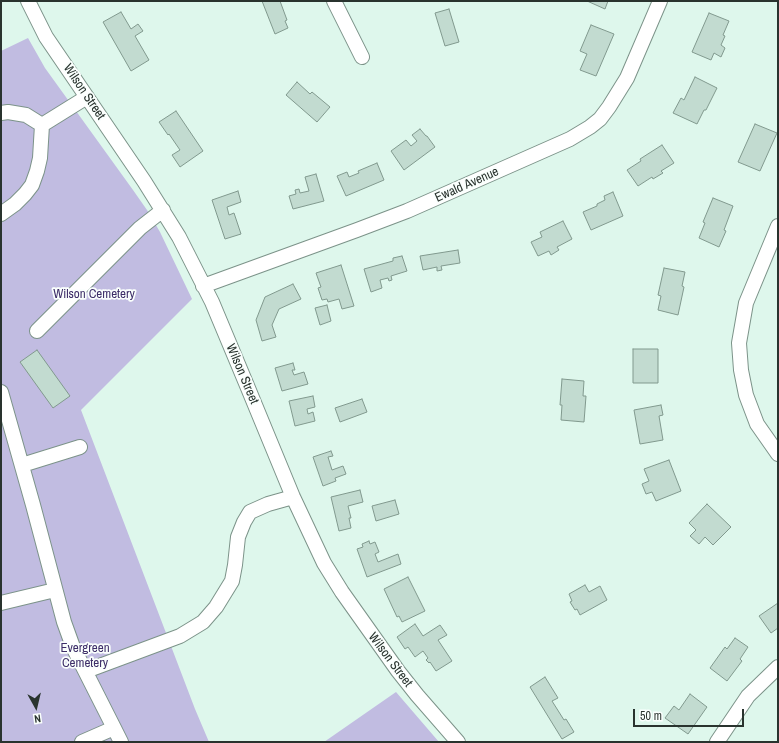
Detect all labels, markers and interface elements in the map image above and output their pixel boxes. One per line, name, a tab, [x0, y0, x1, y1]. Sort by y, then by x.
street label: Wilson Street	[60, 61, 108, 123]
street label: Ewald Avenue	[433, 164, 501, 206]
park label: Wilson Cemetery	[53, 287, 135, 303]
street label: Wilson Street	[222, 342, 262, 406]
street label: Wilson Street	[365, 630, 415, 690]
park label: Evergreen Cemetery	[60, 641, 110, 672]
north arrow	[16, 687, 56, 727]
scale bar	[635, 701, 746, 727]
text: 50 m	[640, 708, 662, 724]
text: N	[33, 711, 42, 726]

